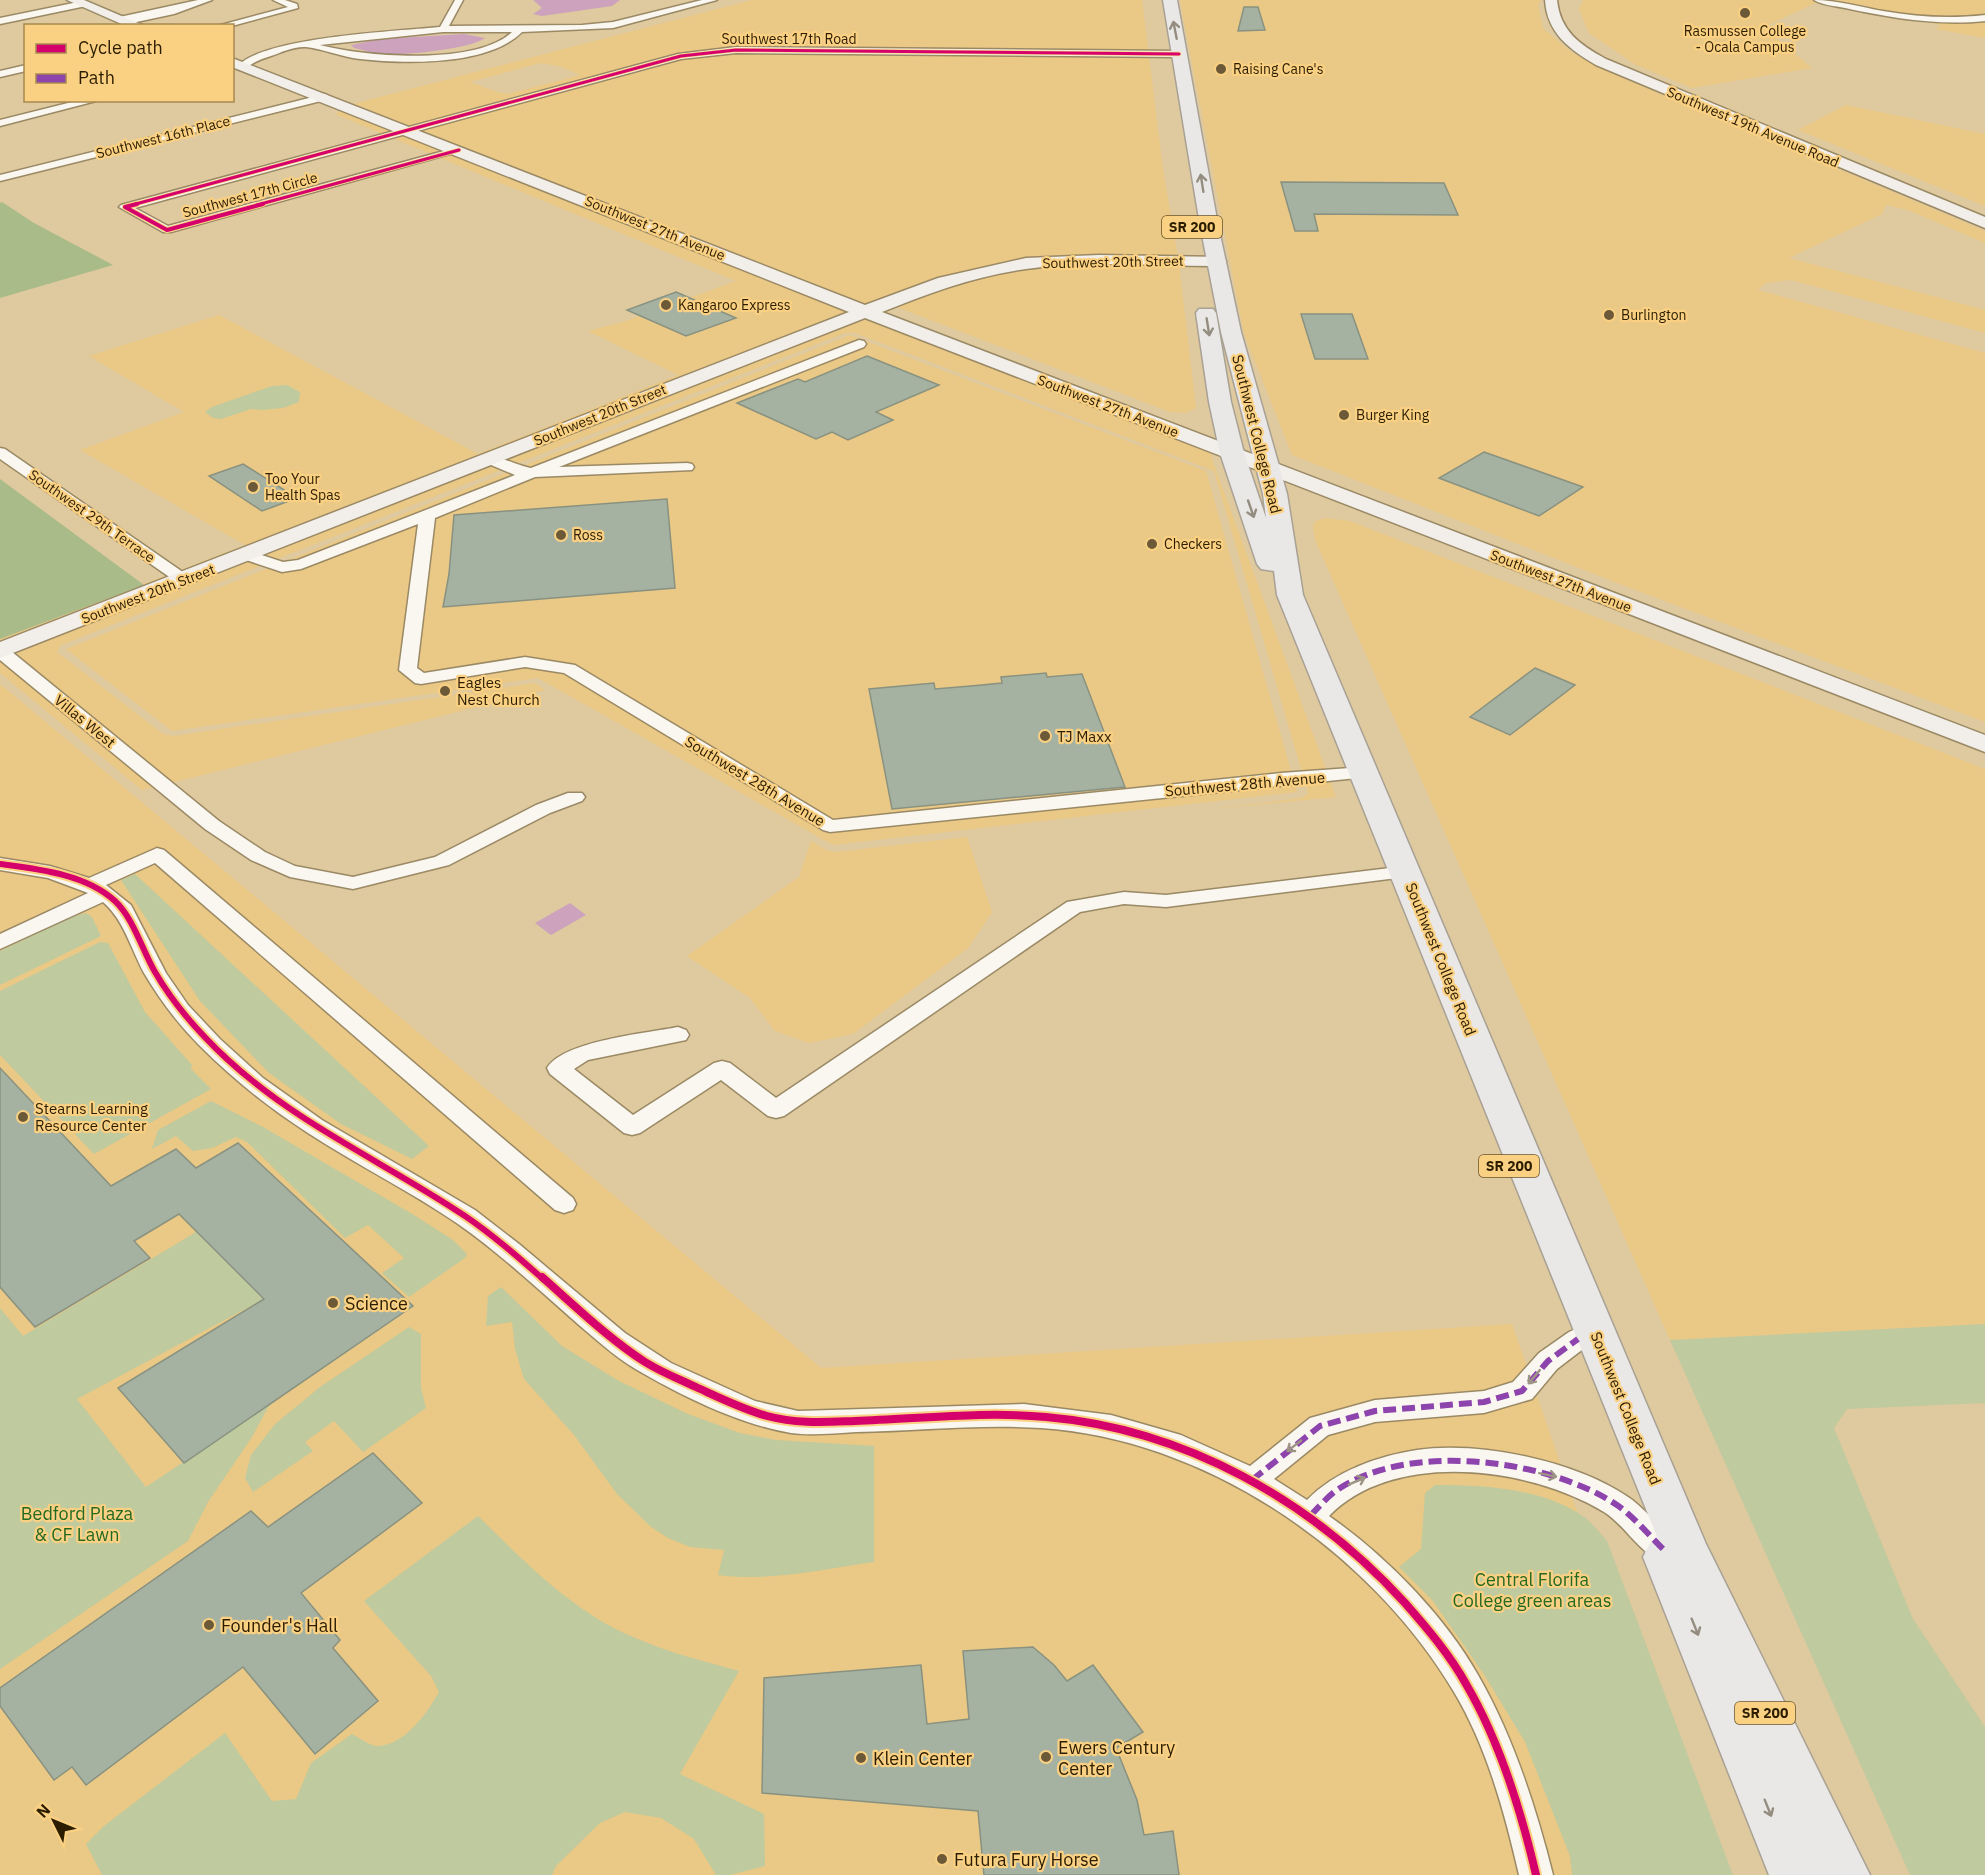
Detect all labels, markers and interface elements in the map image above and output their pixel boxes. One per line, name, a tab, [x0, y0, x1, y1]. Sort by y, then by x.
marker: Rasmussen College - Ocala Campus	[1738, 6, 1752, 20]
one-way arrow	[1169, 21, 1180, 41]
place label: Rasmussen College - Ocala Campus	[1684, 22, 1807, 56]
legend	[24, 24, 234, 102]
street label: Southwest 17th Road	[721, 30, 857, 48]
text: Cycle path	[78, 36, 163, 59]
place label: Raising Cane's	[1233, 60, 1324, 78]
marker: Raising Cane's	[1214, 62, 1228, 76]
text: Path	[78, 66, 115, 89]
street label: Southwest 19th Avenue Road	[1664, 83, 1842, 171]
street label: Southwest 16th Place	[94, 112, 232, 162]
street label: Southwest 17th Circle	[181, 168, 320, 222]
one-way arrow	[1196, 174, 1207, 194]
street label: Southwest 27th Avenue	[582, 192, 728, 265]
road number: SR 200	[1162, 216, 1222, 238]
street label: Southwest 20th Street	[1042, 252, 1184, 272]
place label: Kangaroo Express	[678, 296, 791, 314]
marker: Kangaroo Express	[659, 298, 673, 312]
place label: Burlington	[1621, 306, 1687, 324]
marker: Burlington	[1602, 308, 1616, 322]
one-way arrow	[1203, 317, 1214, 337]
street label: Southwest College Road	[1228, 353, 1286, 515]
street label: Southwest 27th Avenue	[1035, 371, 1181, 441]
street label: Southwest 20th Street	[531, 380, 669, 450]
place label: Burger King	[1356, 406, 1430, 424]
marker: Burger King	[1337, 408, 1351, 422]
street label: Southwest 29th Terrace	[25, 466, 159, 567]
place label: Too Your Health Spas	[265, 470, 341, 504]
marker: Too Your Health Spas	[246, 480, 260, 494]
one-way arrow	[1246, 499, 1257, 518]
place label: Ross	[573, 526, 603, 544]
marker: Ross	[554, 528, 568, 542]
place label: Checkers	[1164, 535, 1222, 553]
marker: Checkers	[1145, 537, 1159, 551]
street label: Southwest 27th Avenue	[1488, 546, 1634, 616]
street label: Southwest 20th Street	[79, 560, 217, 628]
place label: Eagles Nest Church	[457, 673, 540, 709]
marker: Eagles Nest Church	[438, 684, 452, 698]
street label: Villas West	[50, 690, 120, 752]
place label: TJ Maxx	[1057, 727, 1112, 746]
marker: TJ Maxx	[1038, 729, 1052, 743]
street label: Southwest 28th Avenue	[681, 732, 829, 830]
street label: Southwest 28th Avenue	[1164, 768, 1326, 800]
street label: Southwest College Road	[1402, 880, 1480, 1038]
place label: Stearns Learning Resource Center	[35, 1099, 148, 1135]
marker: Stearns Learning Resource Center	[16, 1110, 30, 1124]
road number: SR 200	[1479, 1155, 1539, 1177]
place label: Science	[345, 1292, 408, 1315]
marker: Science	[326, 1296, 340, 1310]
street label: Southwest College Road	[1587, 1329, 1665, 1487]
one-way arrow	[1528, 1369, 1541, 1385]
one-way arrow	[1286, 1440, 1302, 1453]
one-way arrow	[1538, 1470, 1557, 1481]
one-way arrow	[1348, 1475, 1366, 1486]
park label: Bedford Plaza & CF Lawn	[21, 1502, 134, 1546]
park label: Central Florifa College green areas	[1452, 1568, 1612, 1612]
place label: Founder's Hall	[221, 1614, 338, 1637]
one-way arrow	[1690, 1617, 1701, 1635]
marker: Founder's Hall	[202, 1618, 216, 1632]
road number: SR 200	[1735, 1702, 1795, 1724]
place label: Ewers Century Center	[1058, 1736, 1175, 1780]
place label: Klein Center	[873, 1747, 973, 1770]
marker: Ewers Century Center	[1039, 1750, 1053, 1764]
marker: Klein Center	[854, 1751, 868, 1765]
north arrow	[24, 1791, 84, 1851]
one-way arrow	[1763, 1798, 1774, 1816]
text: N	[32, 1800, 54, 1822]
place label: Futura Fury Horse	[954, 1848, 1099, 1871]
marker: Futura Fury Horse	[935, 1852, 949, 1866]

